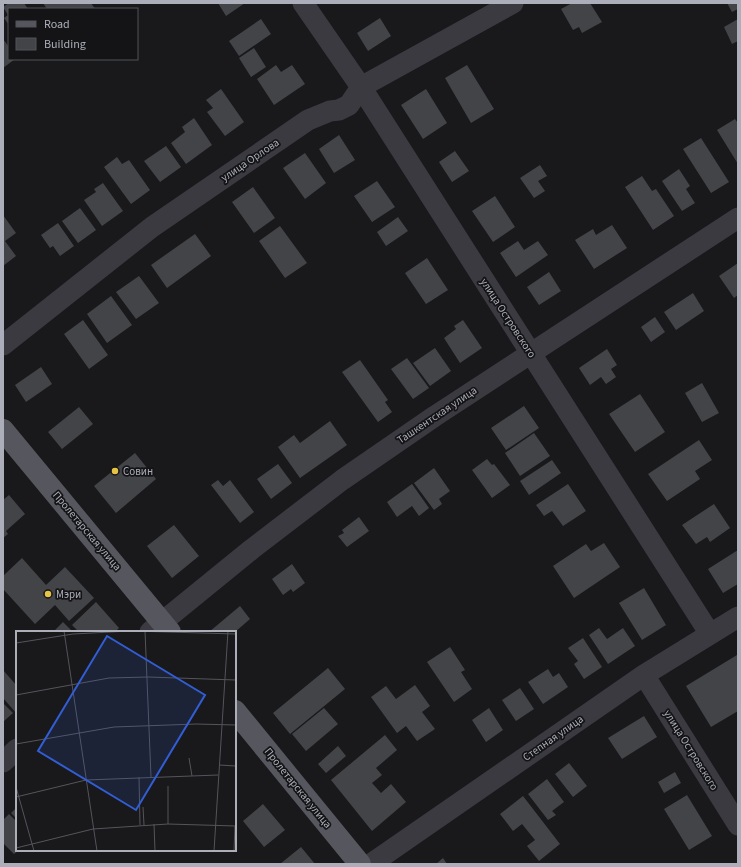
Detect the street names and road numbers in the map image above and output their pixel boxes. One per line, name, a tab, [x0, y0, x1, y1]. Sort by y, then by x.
street label: улица Орлова	[218, 135, 282, 185]
street label: улица Островского	[477, 275, 539, 361]
street label: Ташкентская улица	[394, 383, 480, 447]
street label: Пролетарская улица	[49, 488, 125, 574]
street label: улица Островского	[660, 707, 722, 793]
street label: Степная улица	[520, 712, 586, 764]
street label: Пролетарская улица	[261, 745, 335, 831]

